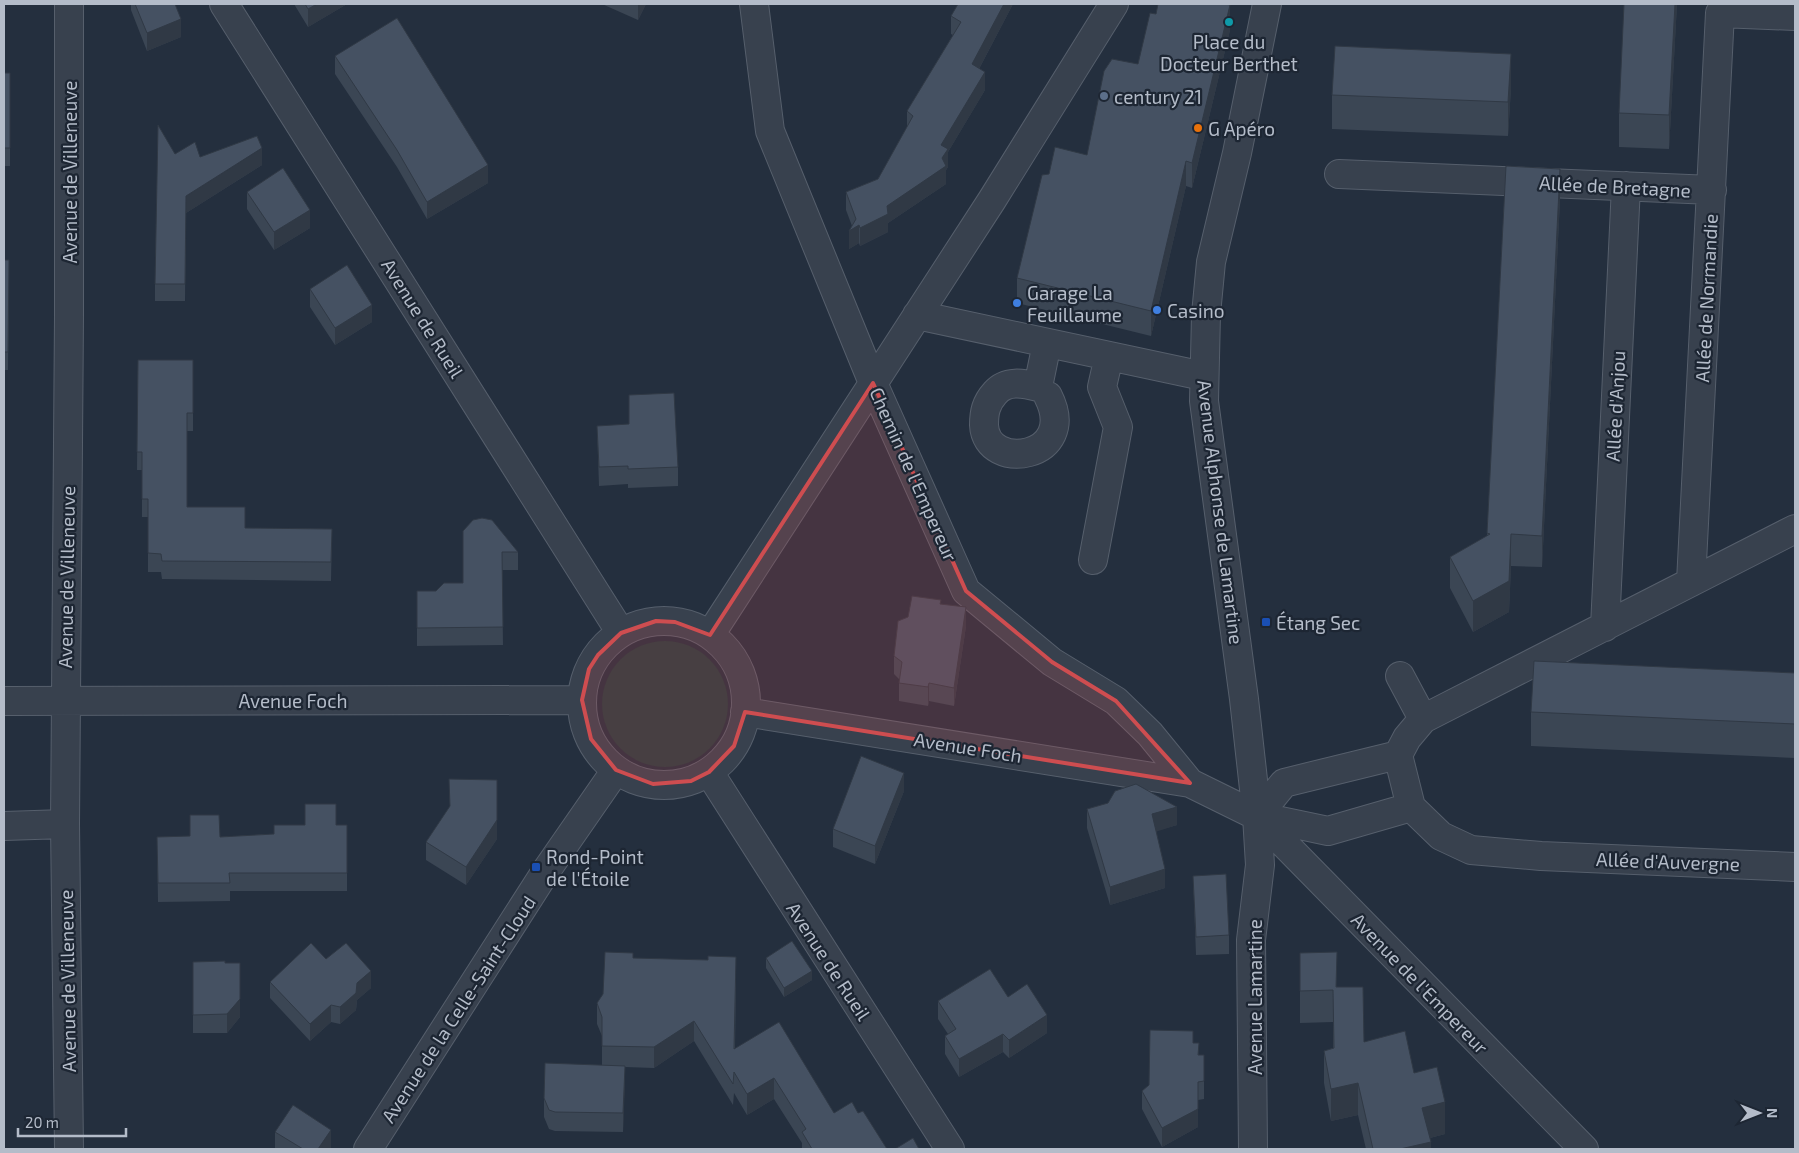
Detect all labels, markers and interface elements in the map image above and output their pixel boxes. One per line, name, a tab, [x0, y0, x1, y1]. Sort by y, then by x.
marker: Place du Docteur Berthet	[1223, 16, 1235, 28]
place label: Place du Docteur Berthet	[1160, 30, 1298, 75]
street label: Avenue de Villeneuve	[58, 81, 81, 263]
place label: century 21	[1114, 85, 1202, 108]
marker: century 21	[1098, 90, 1110, 102]
place label: G Apéro	[1208, 117, 1275, 140]
marker: G Apéro	[1192, 122, 1204, 134]
street label: Allée de Bretagne	[1539, 171, 1691, 201]
street label: Allée de Normandie	[1690, 213, 1722, 383]
street label: Avenue de Rueil	[377, 254, 469, 382]
place label: Garage La Feuillaume	[1027, 281, 1122, 326]
marker: Garage La Feuillaume	[1011, 297, 1023, 309]
place label: Casino	[1167, 299, 1224, 322]
marker: Casino	[1151, 304, 1163, 316]
street label: Allée d'Anjou	[1601, 350, 1629, 462]
street label: Avenue Alphonse de Lamartine	[1193, 378, 1249, 646]
street label: Chemin de l'Empereur	[865, 384, 963, 565]
street label: Avenue de Villeneuve	[53, 485, 79, 669]
place label: Étang Sec	[1276, 611, 1360, 634]
marker: Étang Sec	[1260, 616, 1272, 628]
street label: Avenue Foch	[239, 689, 347, 712]
street label: Avenue Foch	[912, 727, 1024, 767]
place label: Rond-Point de l'Étoile	[546, 845, 644, 890]
street label: Allée d'Auvergne	[1596, 847, 1740, 875]
marker: Rond-Point de l'Étoile	[530, 861, 542, 873]
street label: Avenue de Villeneuve	[54, 889, 80, 1073]
street label: Avenue de la Celle-Saint-Cloud	[376, 891, 540, 1127]
street label: Avenue de Rueil	[782, 898, 876, 1025]
street label: Avenue de l'Empereur	[1347, 908, 1493, 1059]
street label: Avenue Lamartine	[1243, 919, 1266, 1075]
north arrow	[1734, 1088, 1784, 1138]
scale bar	[18, 1106, 125, 1138]
text: N	[1764, 1108, 1781, 1118]
text: 20 m	[25, 1113, 59, 1131]

